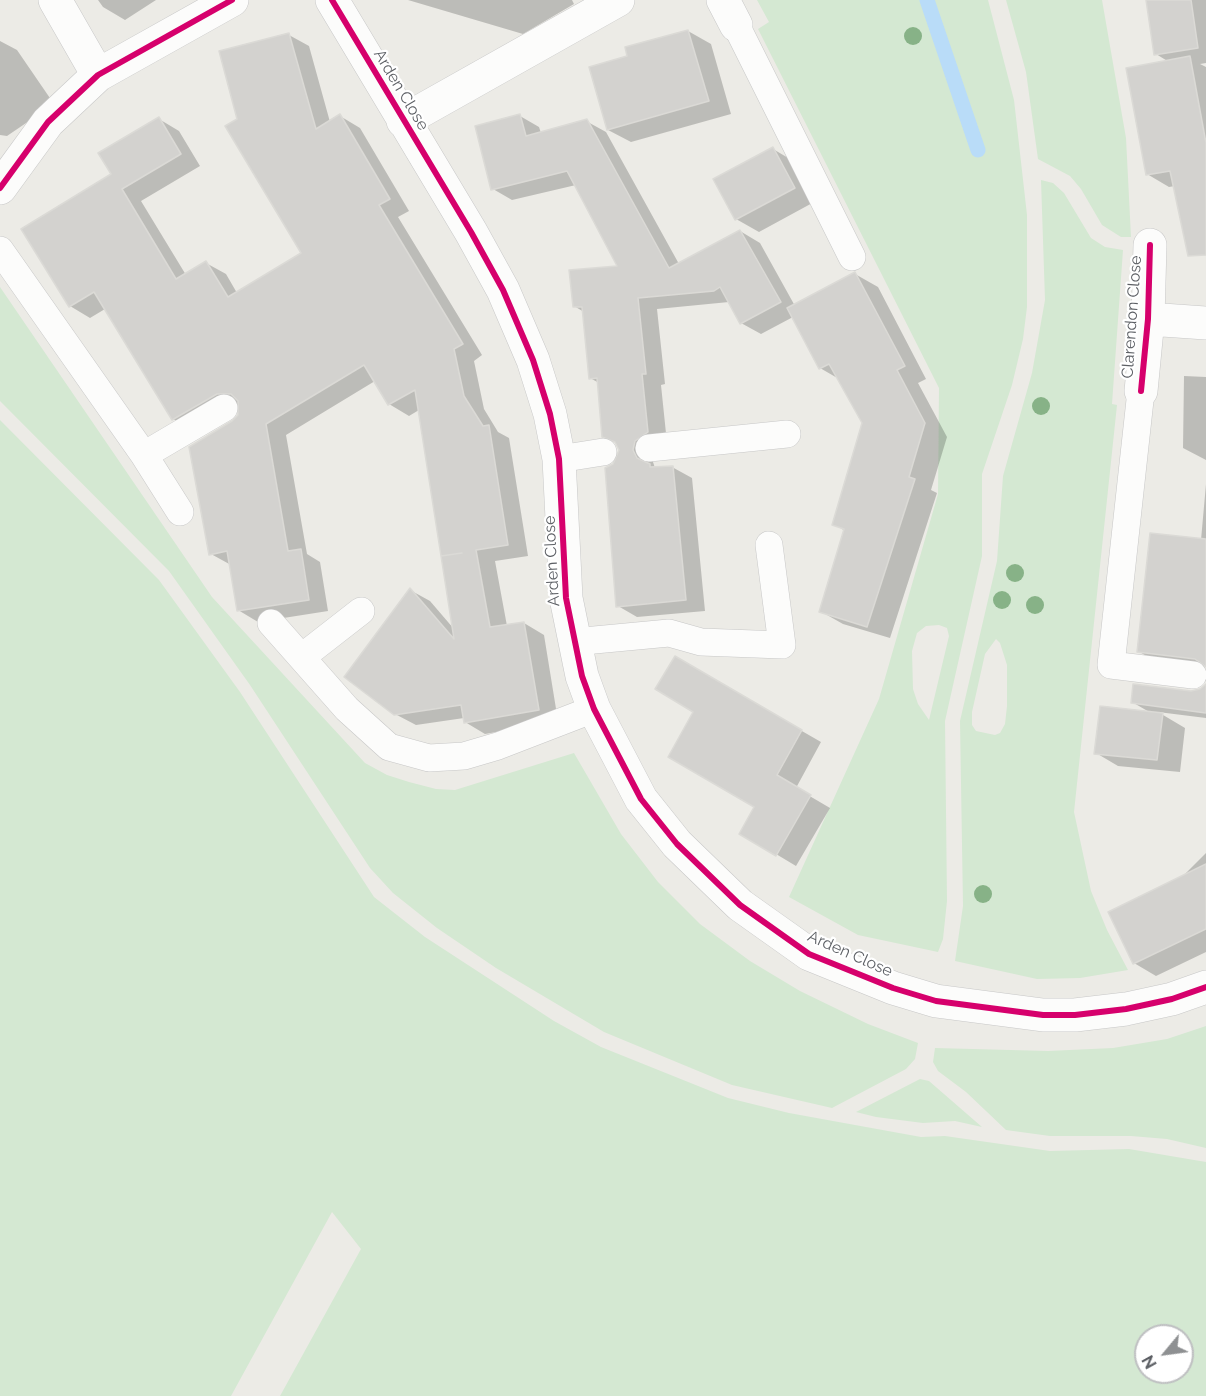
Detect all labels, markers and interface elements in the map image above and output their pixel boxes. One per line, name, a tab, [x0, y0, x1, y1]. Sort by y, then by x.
street label: Arden Close	[369, 46, 433, 134]
street label: Clarendon Close	[1118, 255, 1146, 379]
street label: Arden Close	[540, 515, 564, 607]
street label: Arden Close	[805, 927, 895, 981]
north arrow	[1134, 1324, 1194, 1384]
text: N	[1138, 1352, 1161, 1372]

